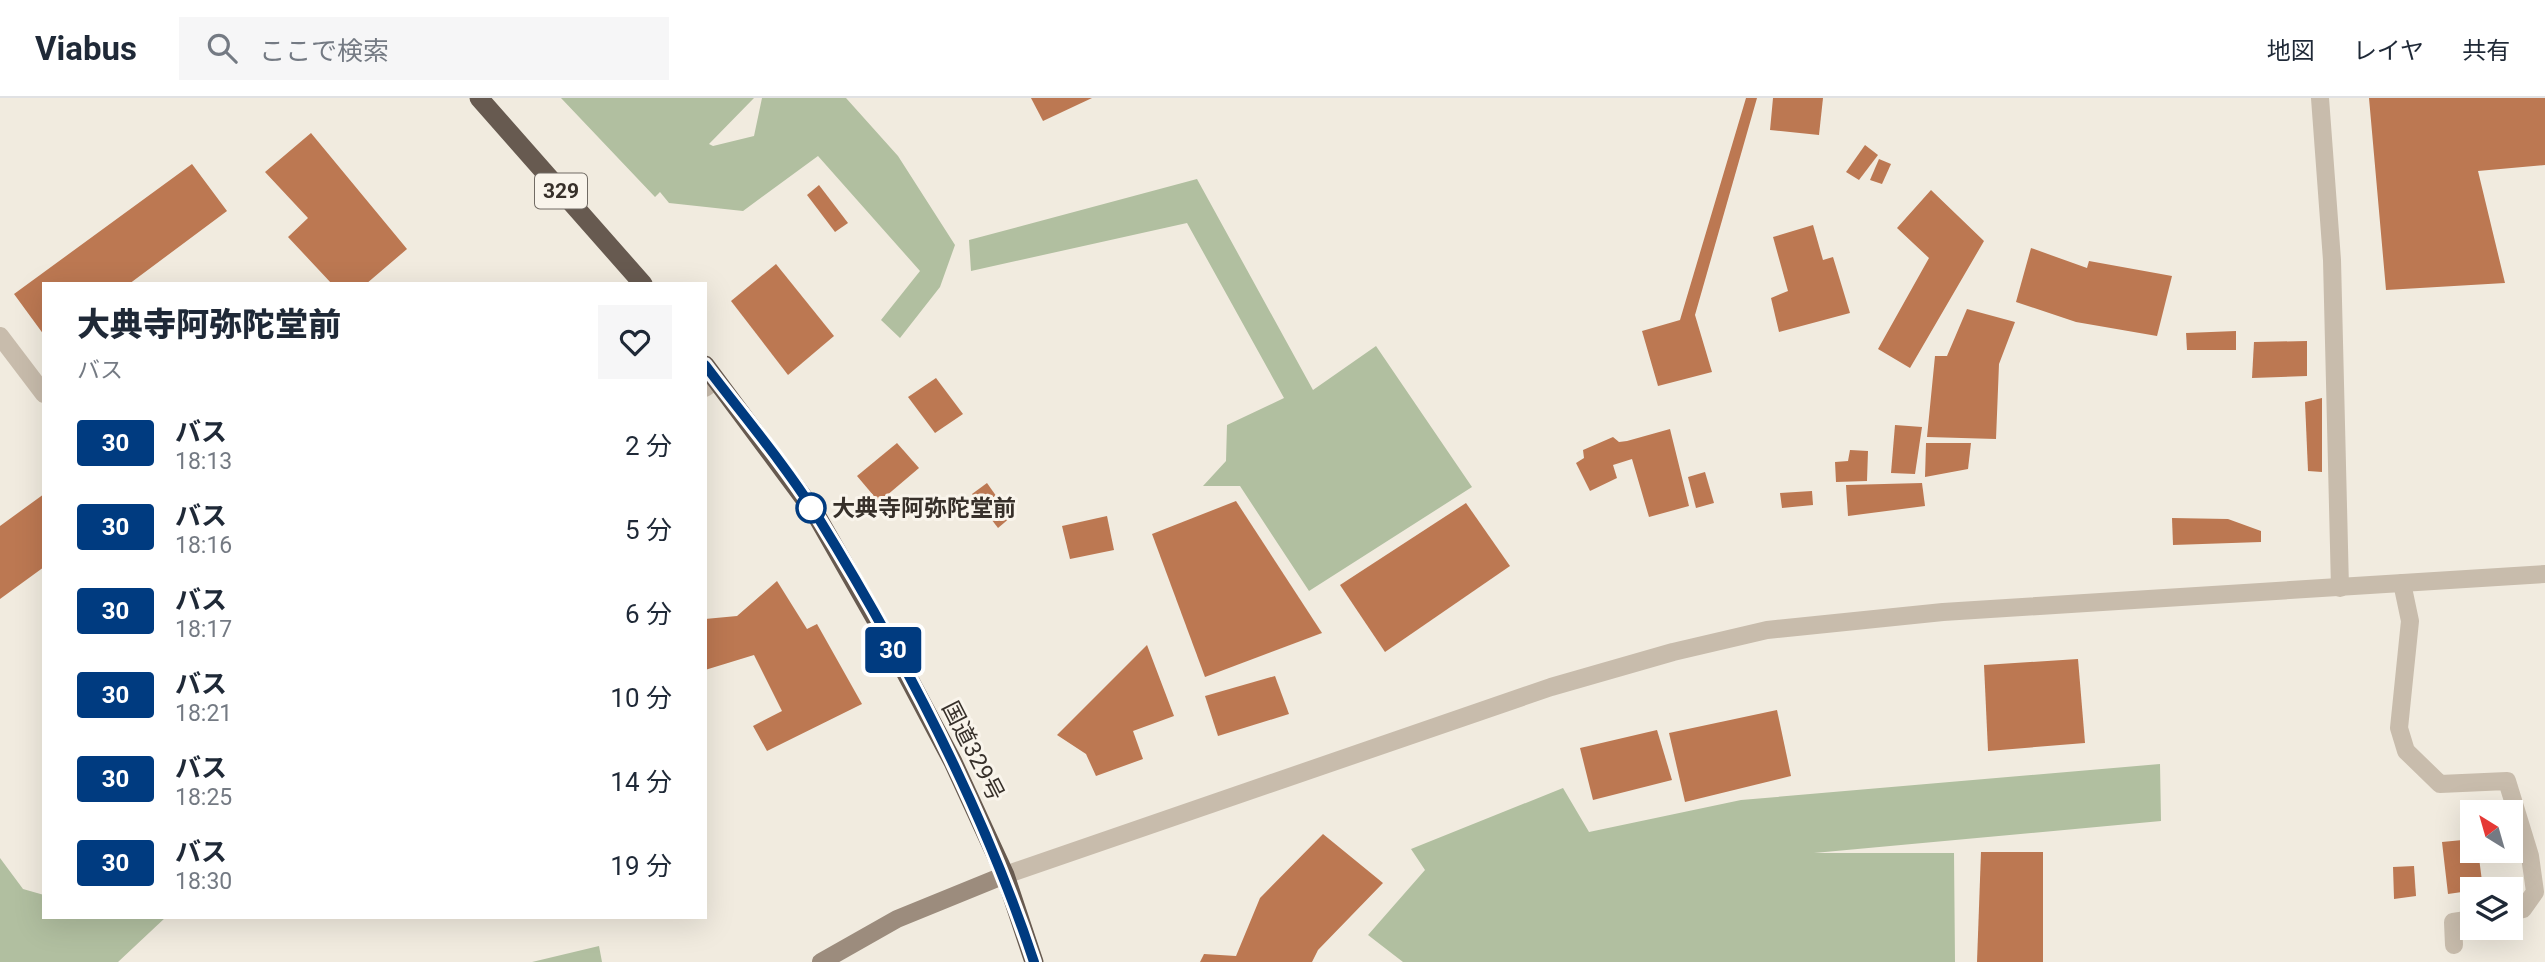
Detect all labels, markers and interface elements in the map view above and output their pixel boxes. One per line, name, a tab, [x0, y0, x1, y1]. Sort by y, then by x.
search box	[179, 17, 669, 80]
text: Viabus	[35, 29, 137, 68]
icon: search	[203, 29, 241, 67]
text: ここで検索	[259, 36, 389, 66]
text: 地図	[2267, 37, 2315, 65]
text: レイヤ	[2353, 37, 2424, 65]
text: 共有	[2462, 37, 2510, 65]
road number: 329	[535, 174, 587, 208]
text: 大典寺阿弥陀堂前	[77, 305, 341, 344]
button: heart	[598, 305, 672, 379]
text: バス	[77, 357, 123, 384]
text: バス	[175, 417, 227, 447]
text: 30	[102, 429, 129, 457]
text: 2 分	[625, 431, 672, 461]
text: 18:13	[175, 448, 232, 475]
marker: 大典寺阿弥陀堂前	[796, 493, 826, 523]
place label: 大典寺阿弥陀堂前	[832, 495, 1016, 522]
text: バス	[175, 501, 227, 531]
text: 30	[102, 513, 129, 541]
text: 5 分	[625, 515, 672, 545]
text: 18:16	[175, 532, 232, 559]
text: バス	[175, 585, 227, 615]
text: 30	[102, 597, 129, 625]
text: 6 分	[625, 599, 672, 629]
text: 18:17	[175, 616, 232, 643]
line badge: 30	[862, 627, 924, 673]
text: 30	[879, 636, 907, 664]
text: バス	[175, 669, 227, 699]
text: 30	[102, 681, 129, 709]
text: 10 分	[610, 683, 672, 713]
street label: 国道329号	[937, 697, 1009, 805]
text: 18:21	[175, 700, 232, 727]
text: バス	[175, 753, 227, 783]
text: 30	[102, 765, 129, 793]
text: 14 分	[610, 767, 672, 797]
text: 18:25	[175, 784, 232, 811]
north arrow	[2460, 800, 2524, 863]
map controls	[2460, 800, 2523, 940]
text: バス	[175, 837, 227, 867]
text: 30	[102, 849, 129, 877]
text: 19 分	[610, 851, 672, 881]
text: 18:30	[175, 868, 232, 895]
button: layers	[2460, 877, 2523, 940]

